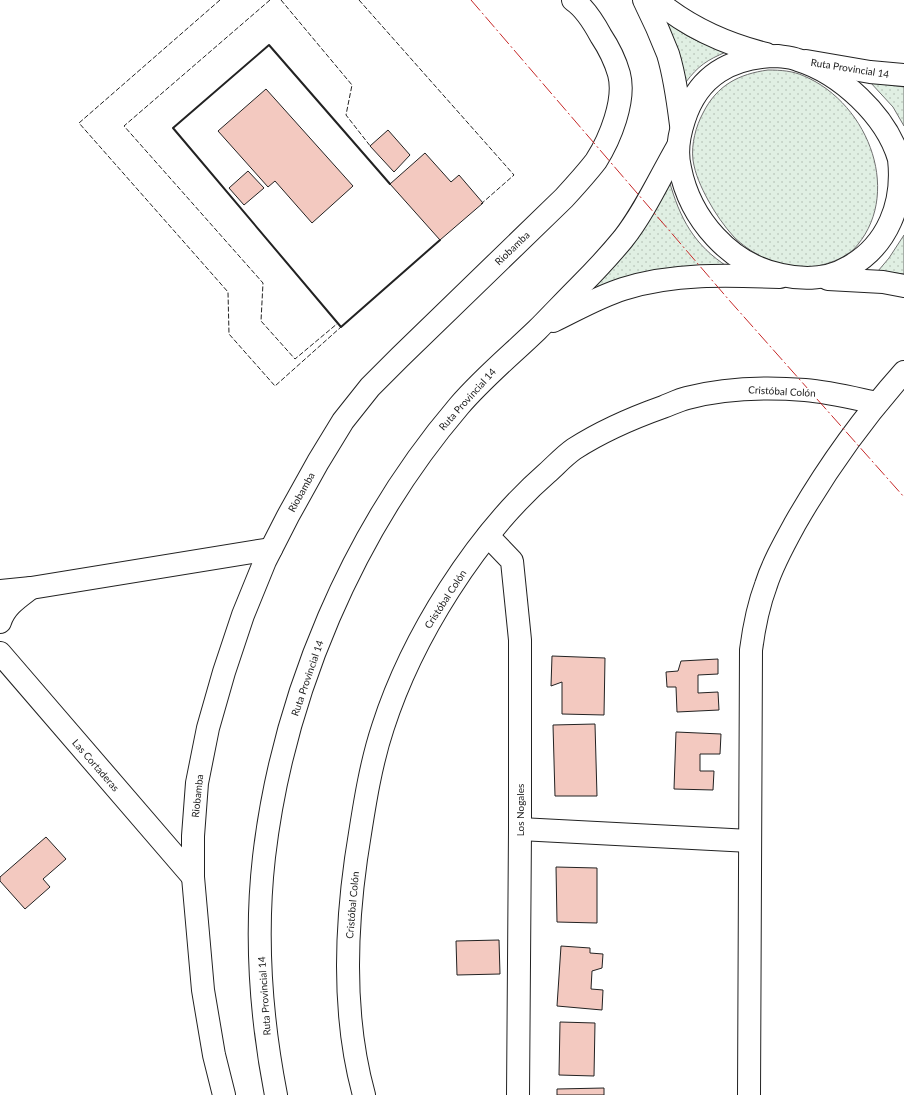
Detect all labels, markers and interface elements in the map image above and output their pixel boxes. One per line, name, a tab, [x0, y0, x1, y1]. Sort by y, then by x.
street label: Ruta Provincial 14	[810, 56, 890, 80]
street label: Riobamba	[492, 229, 532, 267]
street label: Ruta Provincial 14	[436, 365, 498, 433]
street label: Cristóbal Colón	[748, 383, 816, 399]
street label: Riobamba	[285, 470, 317, 514]
street label: Cristóbal Colón	[422, 567, 468, 631]
street label: Ruta Provincial 14	[288, 638, 326, 718]
street label: Las Cortaderas	[70, 736, 122, 794]
street label: Riobamba	[189, 774, 205, 818]
street label: Los Nogales	[514, 784, 526, 836]
street label: Cristóbal Colón	[343, 871, 361, 939]
street label: Ruta Provincial 14	[255, 956, 273, 1036]

